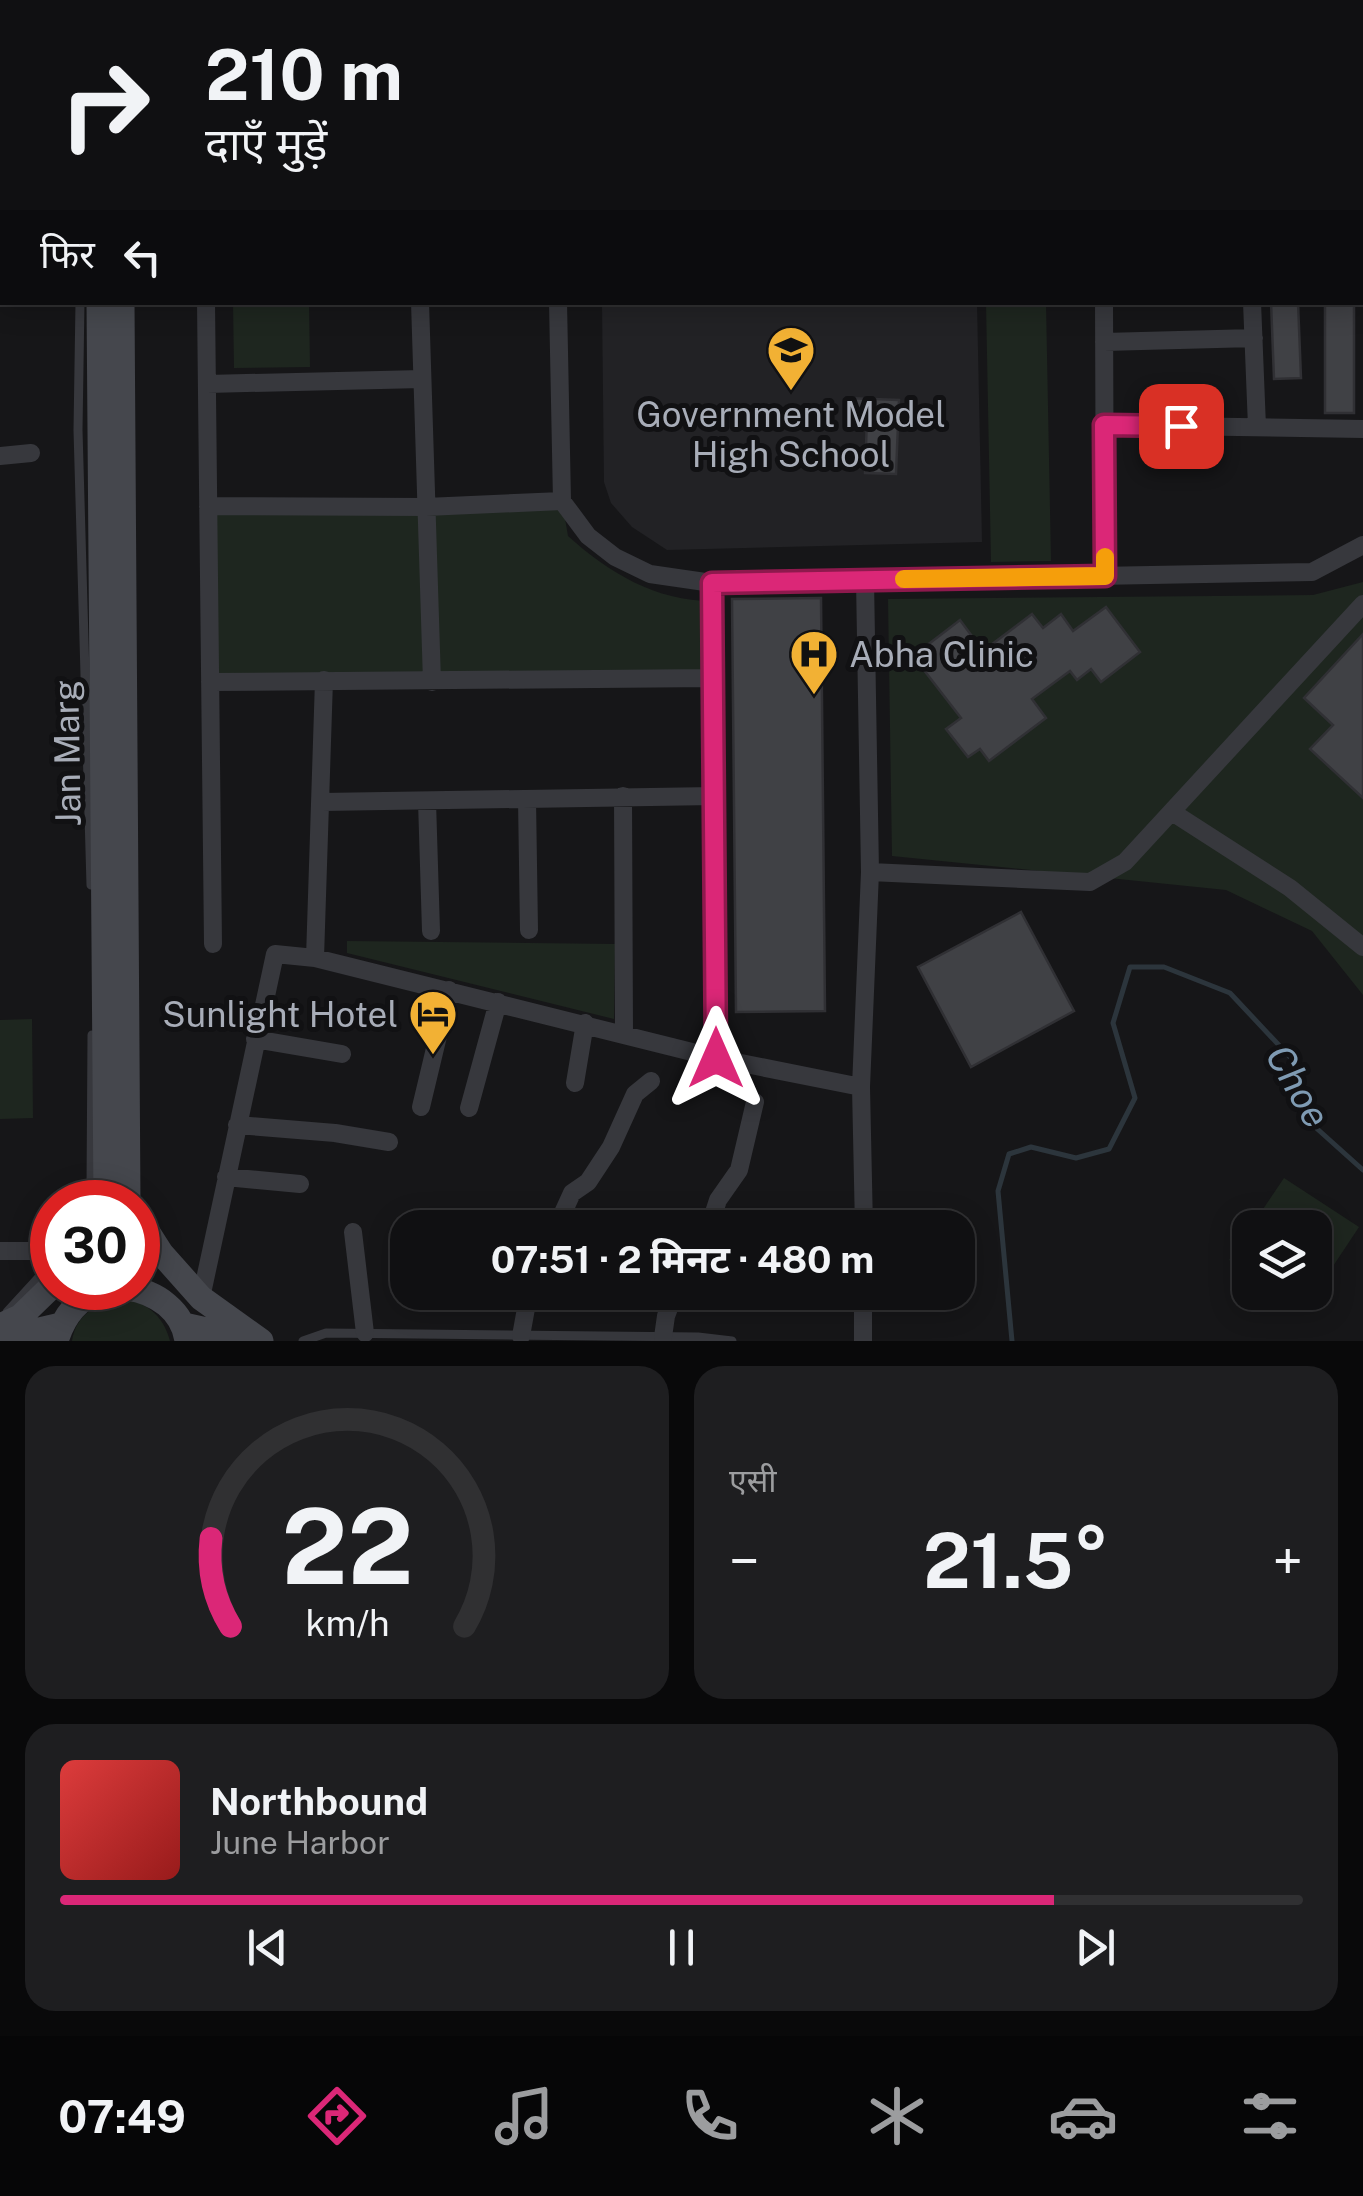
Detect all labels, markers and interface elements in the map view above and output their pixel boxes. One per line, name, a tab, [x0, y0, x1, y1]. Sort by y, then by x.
text: 210 m	[205, 33, 403, 116]
icon: right	[40, 40, 170, 170]
text: दाएँ मुड़ें	[205, 117, 327, 170]
icon: left	[115, 230, 170, 285]
text: फिर	[40, 232, 95, 277]
school or university icon: Government Model High School	[765, 324, 817, 392]
pin	[1139, 384, 1224, 469]
place label: Government Model High School	[636, 394, 946, 475]
icon: arrive	[1154, 399, 1209, 454]
hospital icon: Abha Clinic	[788, 628, 840, 696]
place label: Abha Clinic	[849, 634, 1034, 675]
street label: Jan Marg	[45, 679, 89, 827]
hotel icon: Sunlight Hotel	[407, 988, 459, 1056]
place label: Sunlight Hotel	[162, 994, 398, 1035]
position arrow	[664, 1006, 768, 1110]
water label: Choe	[1257, 1037, 1339, 1135]
speed limit sign: 30	[30, 1180, 160, 1310]
map controls	[1232, 1210, 1332, 1310]
button: layers	[1232, 1210, 1332, 1310]
text: 07:51 · 2 मिनट · 480 m	[491, 1237, 874, 1282]
text: एसी	[729, 1462, 777, 1499]
text: 22	[281, 1485, 413, 1607]
text: 21.5°	[923, 1517, 1109, 1605]
text: −	[729, 1529, 760, 1593]
text: +	[1273, 1529, 1303, 1593]
text: km/h	[305, 1602, 389, 1644]
text: Northbound	[210, 1779, 428, 1824]
text: June Harbor	[210, 1824, 390, 1861]
icon: previous	[240, 1920, 295, 1975]
icon: pause	[654, 1920, 709, 1975]
icon: next	[1068, 1920, 1123, 1975]
icon: directions	[302, 2081, 372, 2151]
icon: music	[489, 2081, 559, 2151]
icon: phone	[675, 2081, 745, 2151]
icon: climate	[862, 2081, 932, 2151]
icon: car	[1048, 2081, 1118, 2151]
icon: filters	[1235, 2081, 1305, 2151]
text: 07:49	[58, 2090, 186, 2143]

